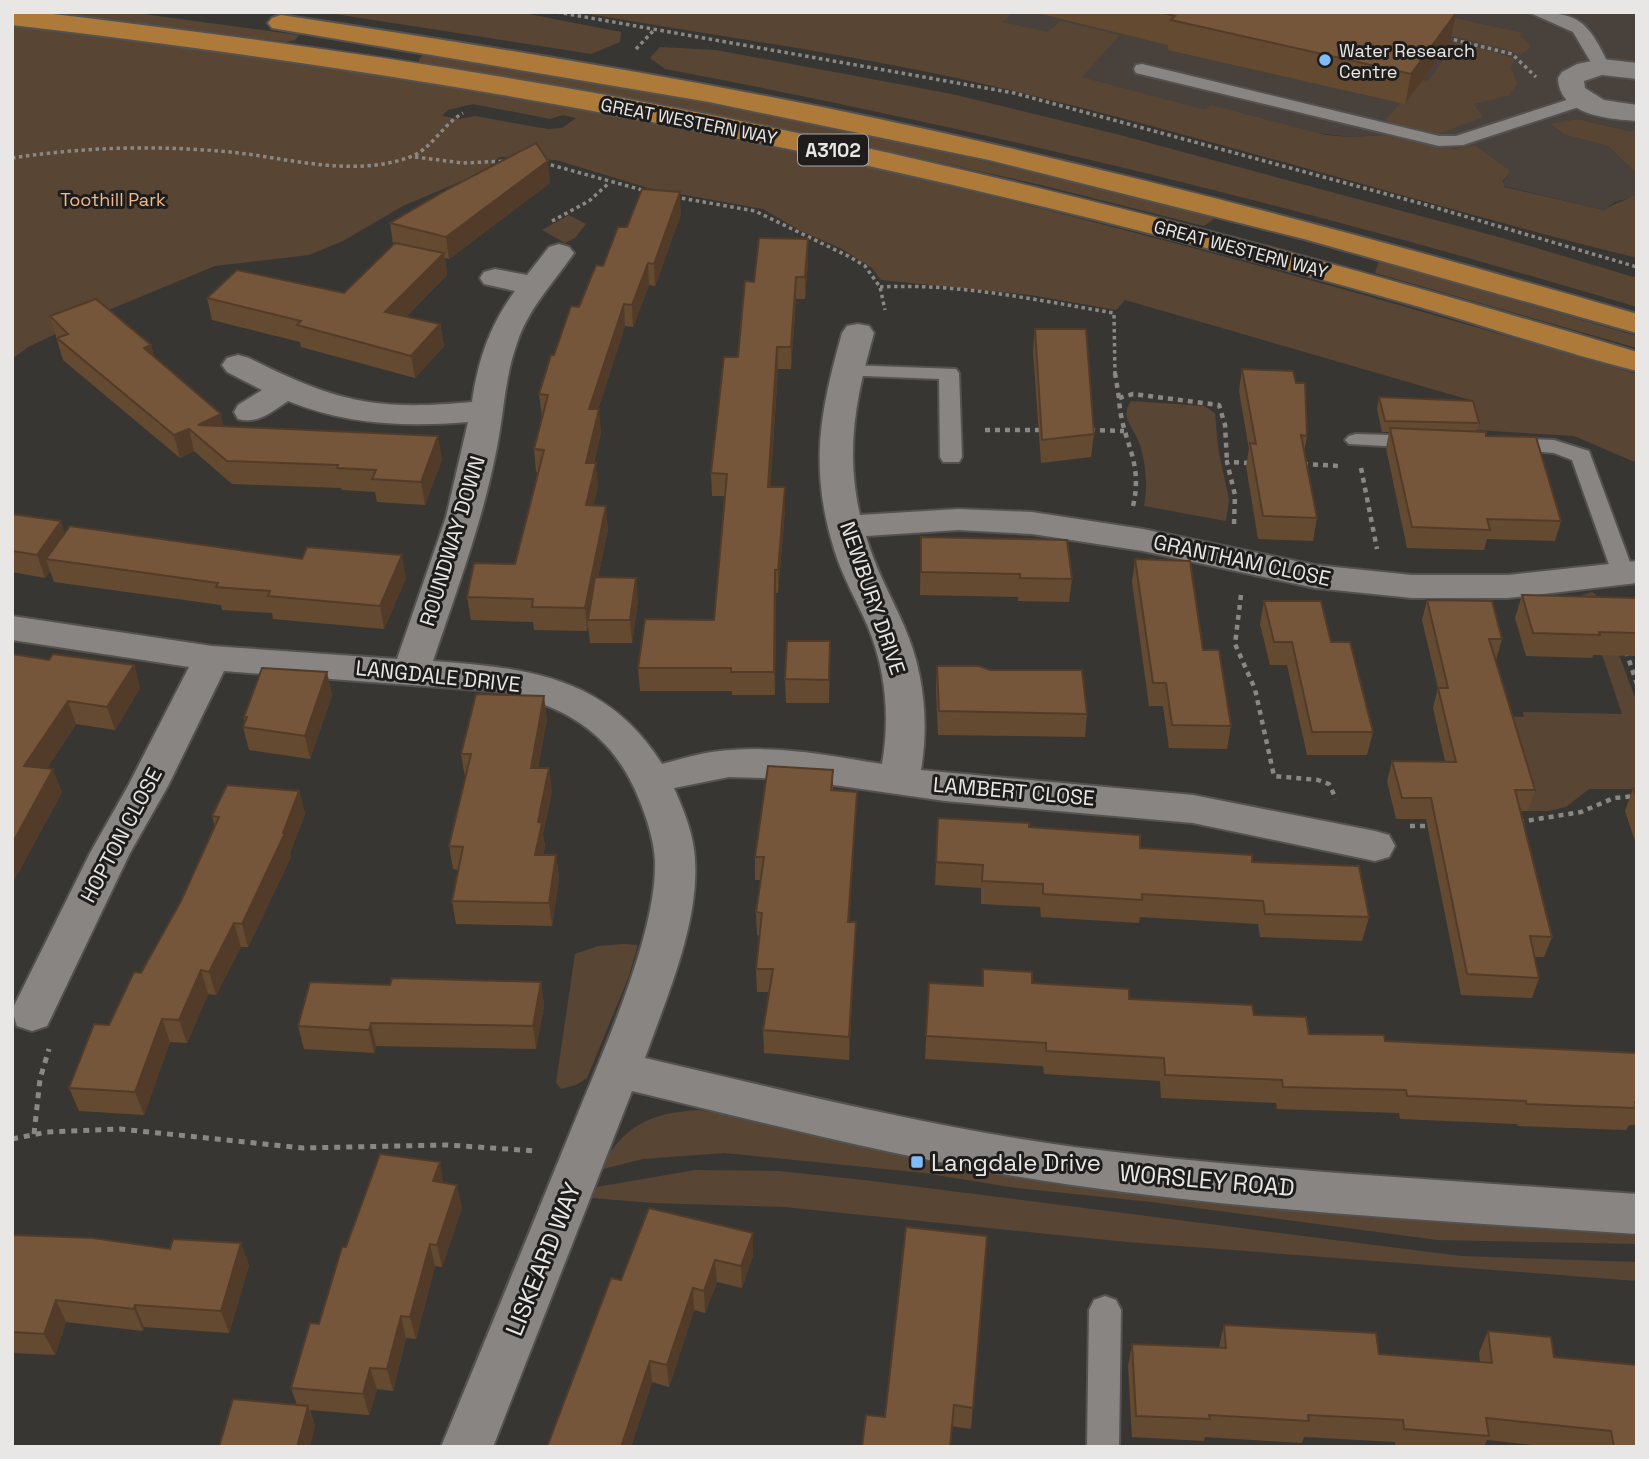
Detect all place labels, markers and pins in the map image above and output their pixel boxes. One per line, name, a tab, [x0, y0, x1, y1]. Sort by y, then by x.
place label: Water Research Centre	[1339, 39, 1475, 83]
marker: Water Research Centre	[1317, 52, 1333, 68]
place label: Langdale Drive	[931, 1147, 1101, 1178]
marker: Langdale Drive	[909, 1154, 925, 1170]

